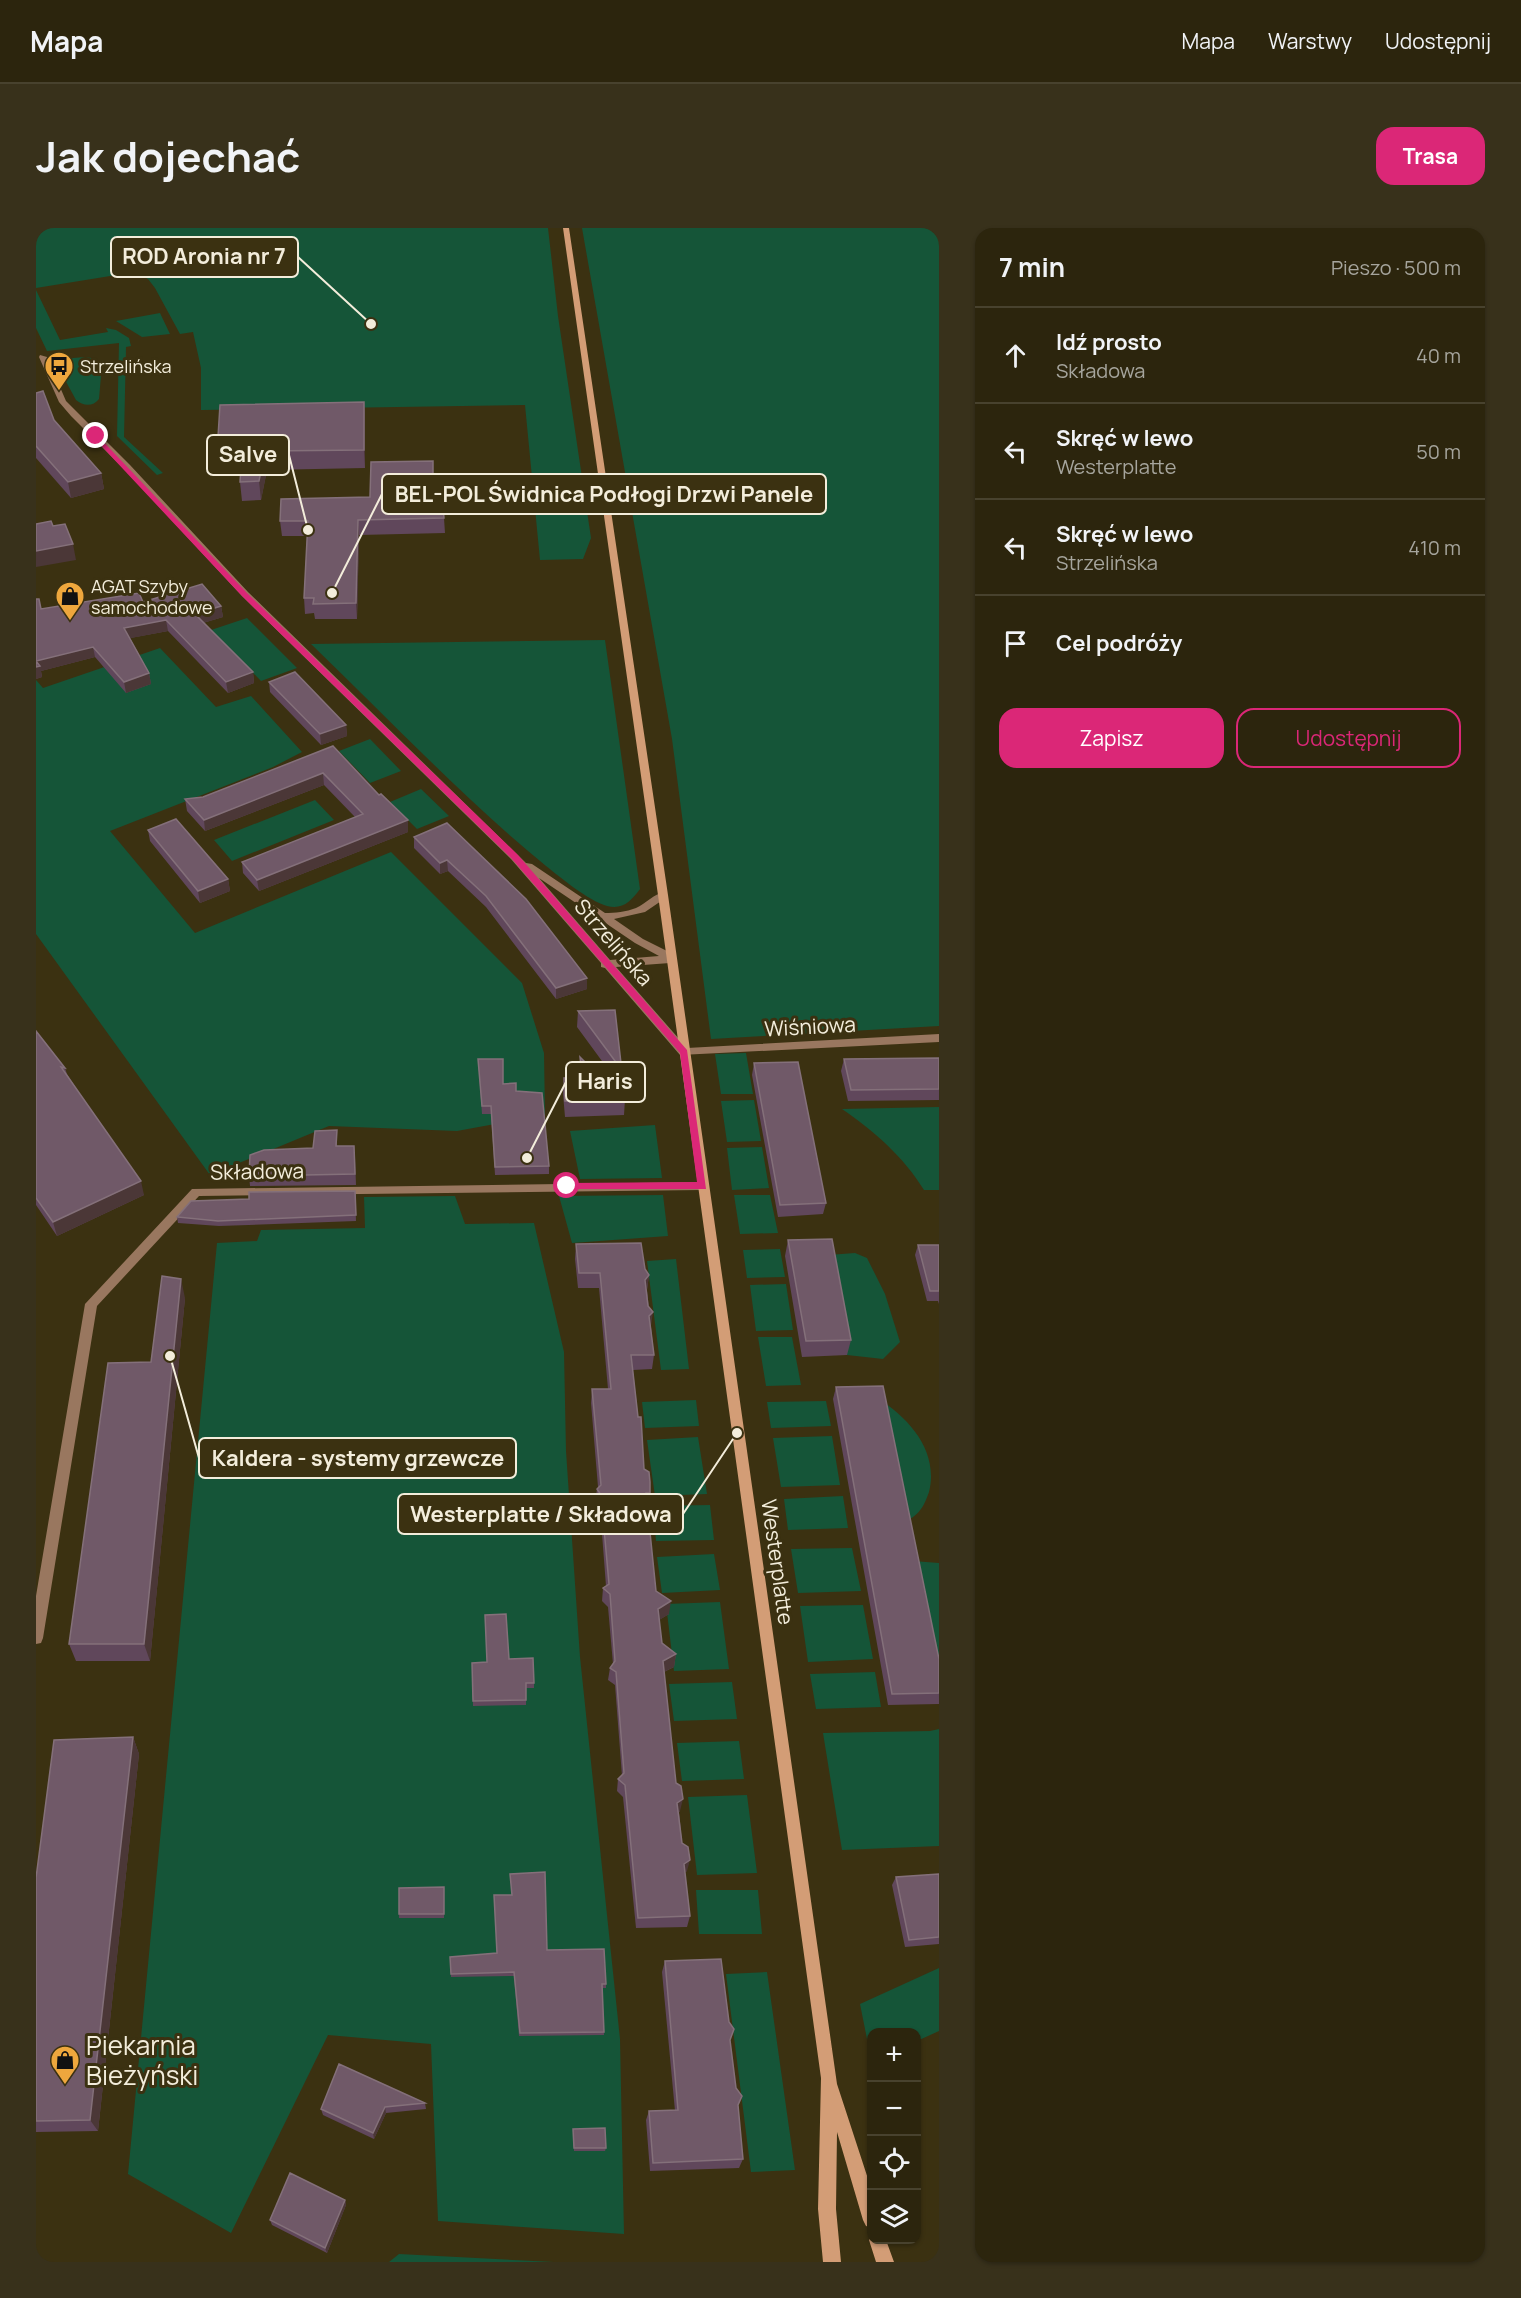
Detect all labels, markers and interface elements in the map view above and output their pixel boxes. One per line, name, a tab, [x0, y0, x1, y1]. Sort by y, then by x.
text: Mapa	[30, 22, 103, 60]
text: Mapa	[1182, 27, 1235, 55]
text: Warstwy	[1268, 27, 1352, 55]
text: Udostępnij	[1385, 27, 1491, 55]
text: Jak dojechać	[36, 127, 300, 185]
button: Trasa	[1376, 127, 1485, 185]
callout: ROD Aronia nr 7	[111, 237, 298, 277]
text: ROD Aronia nr 7	[122, 241, 286, 271]
text: 7 min	[999, 249, 1065, 285]
text: Pieszo · 500 m	[1331, 254, 1461, 281]
text: Idź prosto	[1056, 327, 1162, 357]
icon: ahead	[999, 339, 1032, 372]
text: 40 m	[1416, 342, 1461, 369]
bus stop icon: Strzelińska	[43, 350, 75, 392]
place label: Strzelińska	[80, 354, 172, 378]
text: Składowa	[1056, 357, 1145, 384]
route end	[82, 422, 108, 448]
text: Skręć w lewo	[1056, 423, 1193, 453]
callout: Salve	[207, 435, 289, 475]
icon: left	[999, 435, 1032, 468]
text: 50 m	[1416, 438, 1461, 465]
text: Salve	[219, 439, 277, 469]
text: Westerplatte	[1056, 453, 1176, 480]
callout: BEL-POL Świdnica Podłogi Drzwi Panele	[382, 474, 826, 514]
text: BEL-POL Świdnica Podłogi Drzwi Panele	[395, 479, 813, 509]
text: Skręć w lewo	[1056, 519, 1193, 549]
icon: left	[999, 531, 1032, 564]
text: 410 m	[1408, 534, 1461, 561]
text: Strzelińska	[1056, 549, 1158, 576]
place label: AGAT Szyby samochodowe	[91, 574, 213, 619]
shop icon: AGAT Szyby samochodowe	[54, 580, 86, 622]
icon: arrive	[999, 627, 1032, 660]
text: Cel podróży	[1056, 628, 1182, 658]
button: Zapisz	[999, 708, 1224, 768]
button: Udostępnij	[1236, 708, 1461, 768]
street label: Strzelińska	[568, 892, 660, 992]
street label: Wiśniowa	[763, 1010, 857, 1042]
callout: Haris	[566, 1062, 645, 1102]
text: Haris	[577, 1066, 633, 1096]
street label: Składowa	[210, 1156, 304, 1186]
route start	[553, 1172, 579, 1198]
callout: Kaldera - systemy grzewcze	[199, 1438, 516, 1478]
text: Kaldera - systemy grzewcze	[212, 1443, 504, 1473]
callout: Westerplatte / Składowa	[398, 1494, 683, 1534]
street label: Westerplatte	[755, 1497, 801, 1627]
text: Westerplatte / Składowa	[410, 1499, 672, 1529]
place label: Piekarnia Bieżyński	[86, 2027, 198, 2093]
map controls	[867, 2028, 921, 2244]
button: +	[867, 2028, 921, 2082]
shop icon: Piekarnia Bieżyński	[49, 2044, 81, 2086]
button: −	[867, 2082, 921, 2136]
button: locate	[867, 2136, 921, 2190]
button: layers	[867, 2190, 921, 2244]

